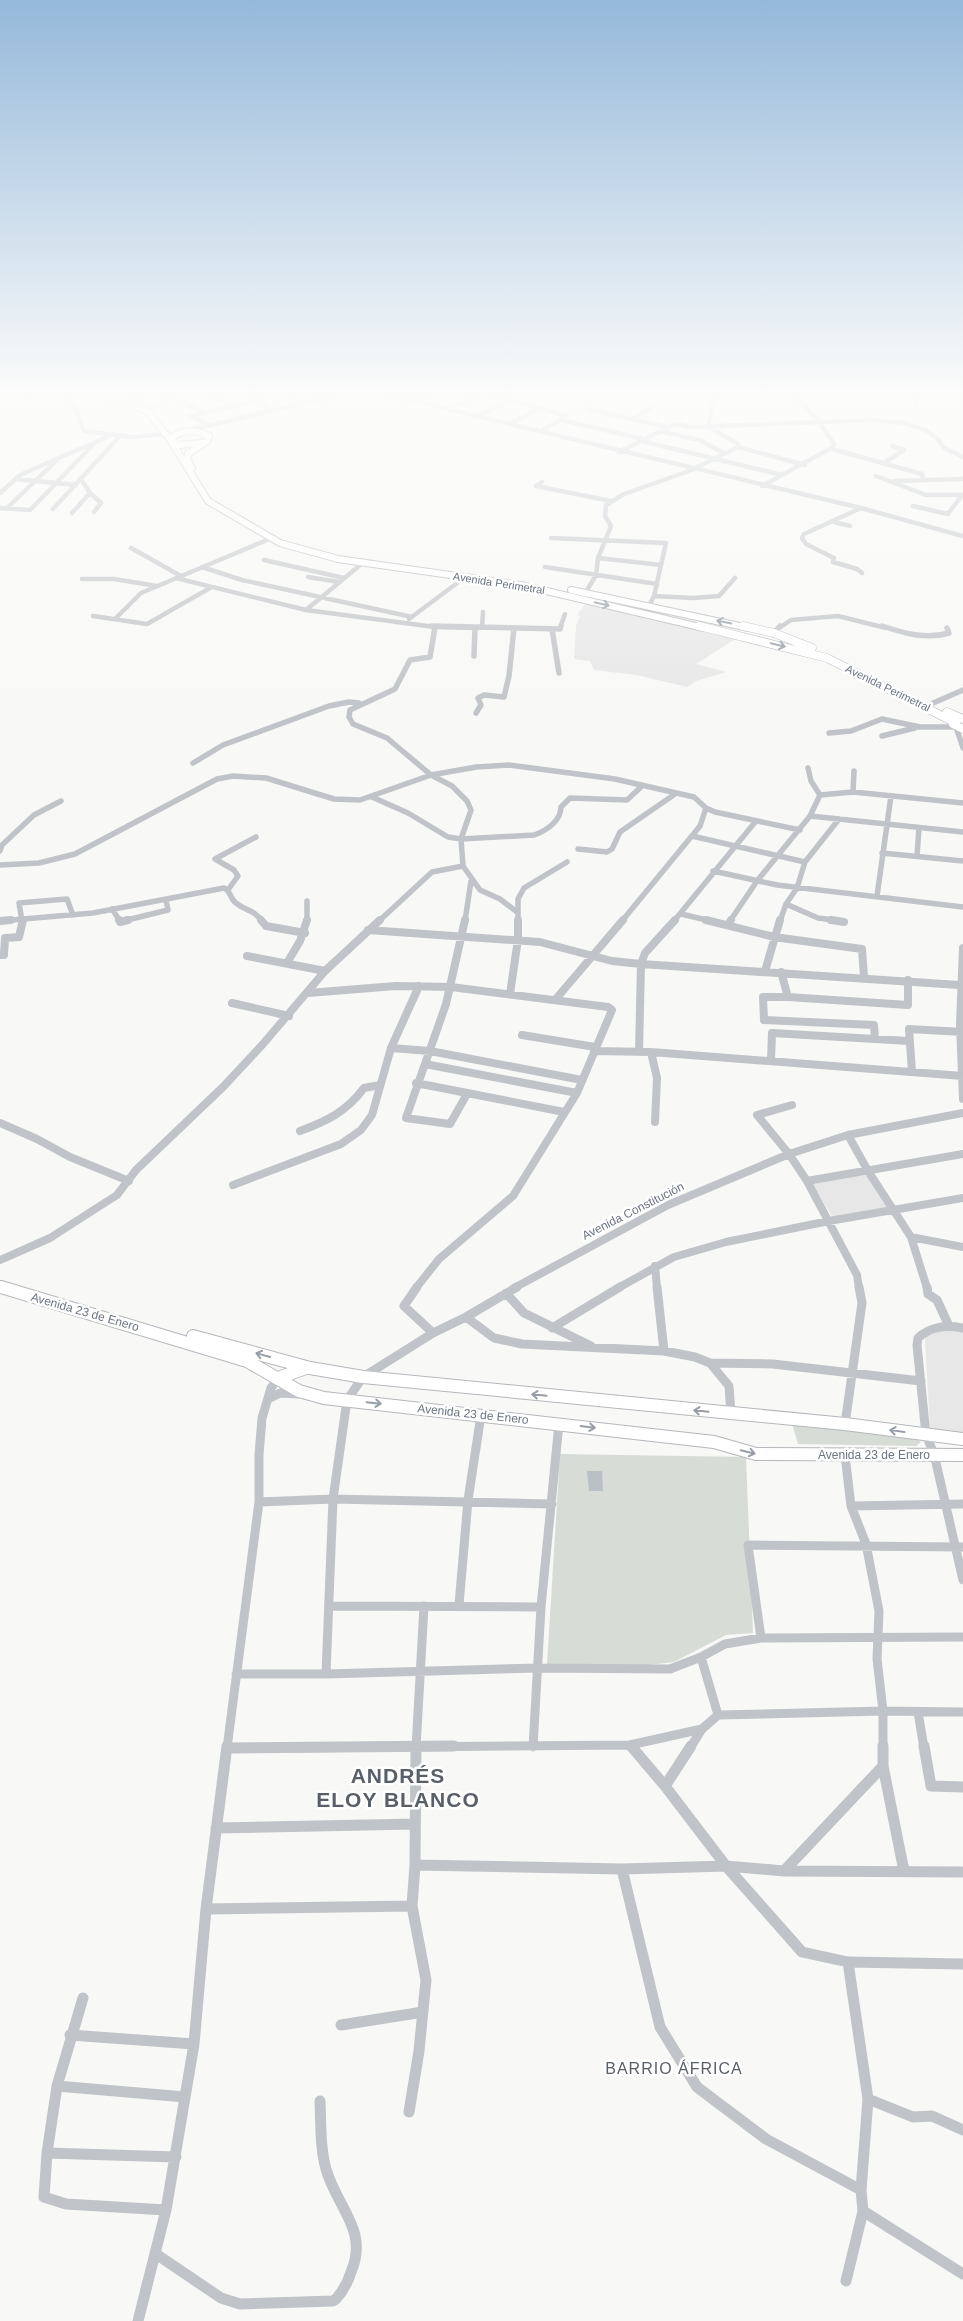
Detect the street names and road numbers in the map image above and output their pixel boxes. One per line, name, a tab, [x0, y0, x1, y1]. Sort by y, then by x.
street label: Avenida Perimetral	[452, 570, 546, 596]
street label: Avenida Perimetral	[844, 662, 932, 714]
street label: Avenida Constitución	[580, 1179, 686, 1243]
street label: Avenida 23 de Enero	[29, 1290, 141, 1334]
street label: Avenida 23 de Enero	[417, 1401, 530, 1427]
street label: Avenida 23 de Enero	[818, 1448, 930, 1462]

